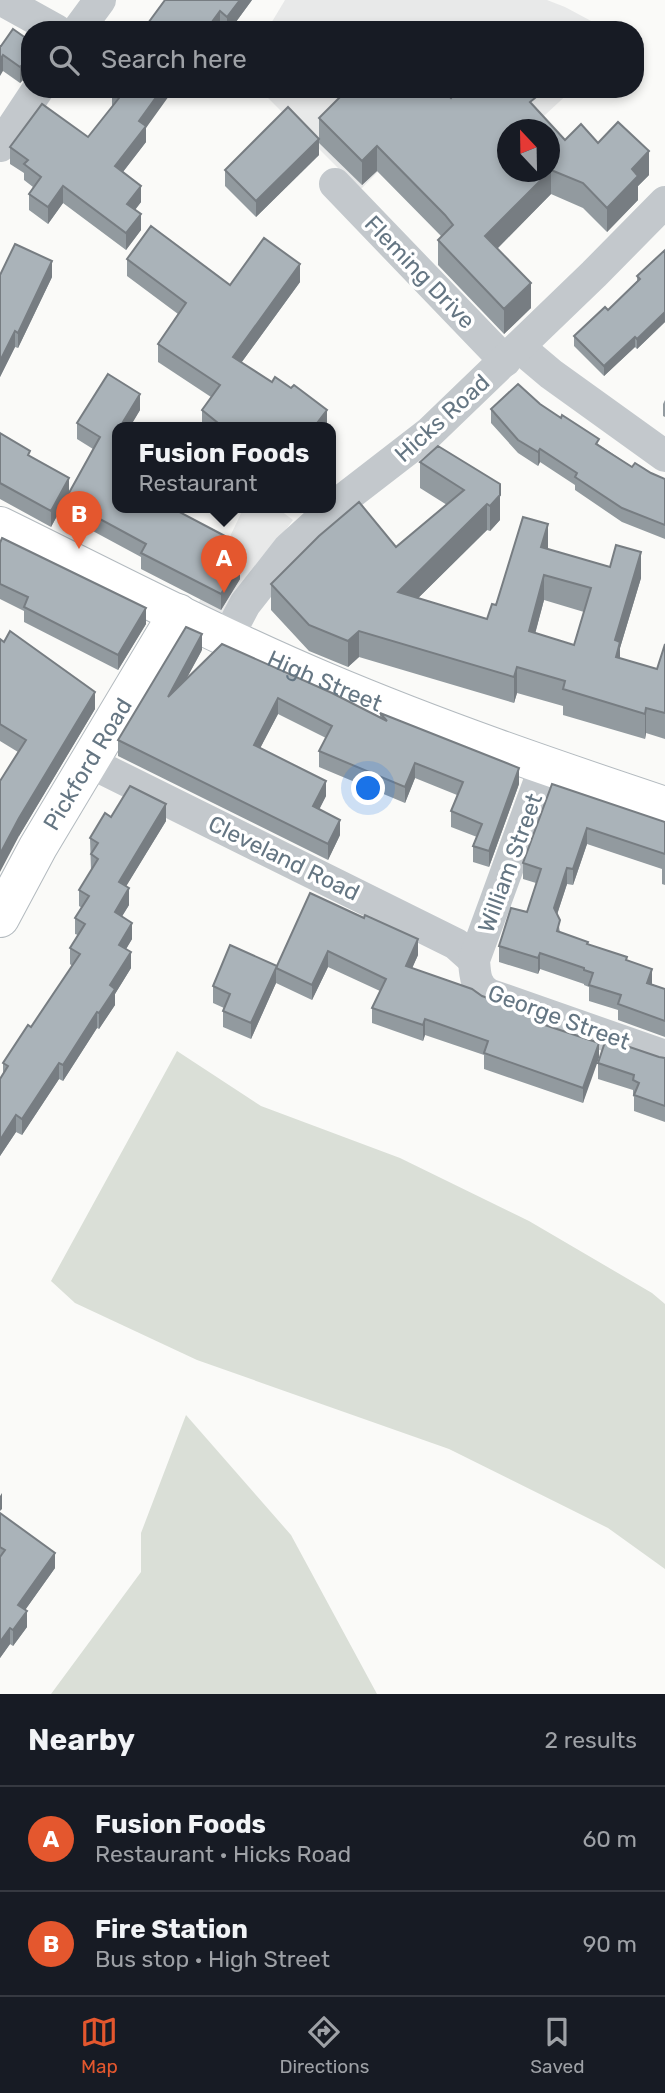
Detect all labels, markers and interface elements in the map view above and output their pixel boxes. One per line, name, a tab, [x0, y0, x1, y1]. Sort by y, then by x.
search box	[21, 21, 644, 98]
icon: search	[45, 41, 83, 79]
text: Search here	[101, 44, 247, 75]
north arrow	[497, 119, 560, 182]
street label: Fleming Drive	[359, 210, 481, 334]
street label: Hicks Road	[389, 368, 495, 468]
popup	[112, 422, 336, 513]
text: Fusion Foods	[139, 438, 309, 469]
text: Restaurant	[139, 469, 258, 497]
pin: B	[56, 491, 102, 549]
pin: A	[201, 535, 247, 593]
street label: High Street	[263, 644, 386, 718]
street label: Pickford Road	[37, 693, 138, 835]
your location	[351, 771, 385, 805]
street label: William Street	[472, 790, 548, 936]
street label: Cleveland Road	[204, 809, 364, 907]
street label: George Street	[484, 978, 634, 1056]
text: Nearby	[28, 1722, 135, 1758]
text: 2 results	[545, 1726, 637, 1754]
text: Fusion Foods	[95, 1809, 266, 1840]
text: A	[43, 1825, 59, 1853]
text: 60 m	[582, 1825, 637, 1853]
text: Restaurant · Hicks Road	[95, 1840, 351, 1868]
text: Fire Station	[95, 1914, 248, 1945]
text: B	[43, 1930, 59, 1958]
text: 90 m	[583, 1930, 637, 1958]
text: Bus stop · High Street	[95, 1945, 330, 1973]
tab: Map	[80, 2013, 118, 2078]
tab: Directions	[279, 2013, 369, 2078]
tab: Saved	[530, 2013, 585, 2078]

